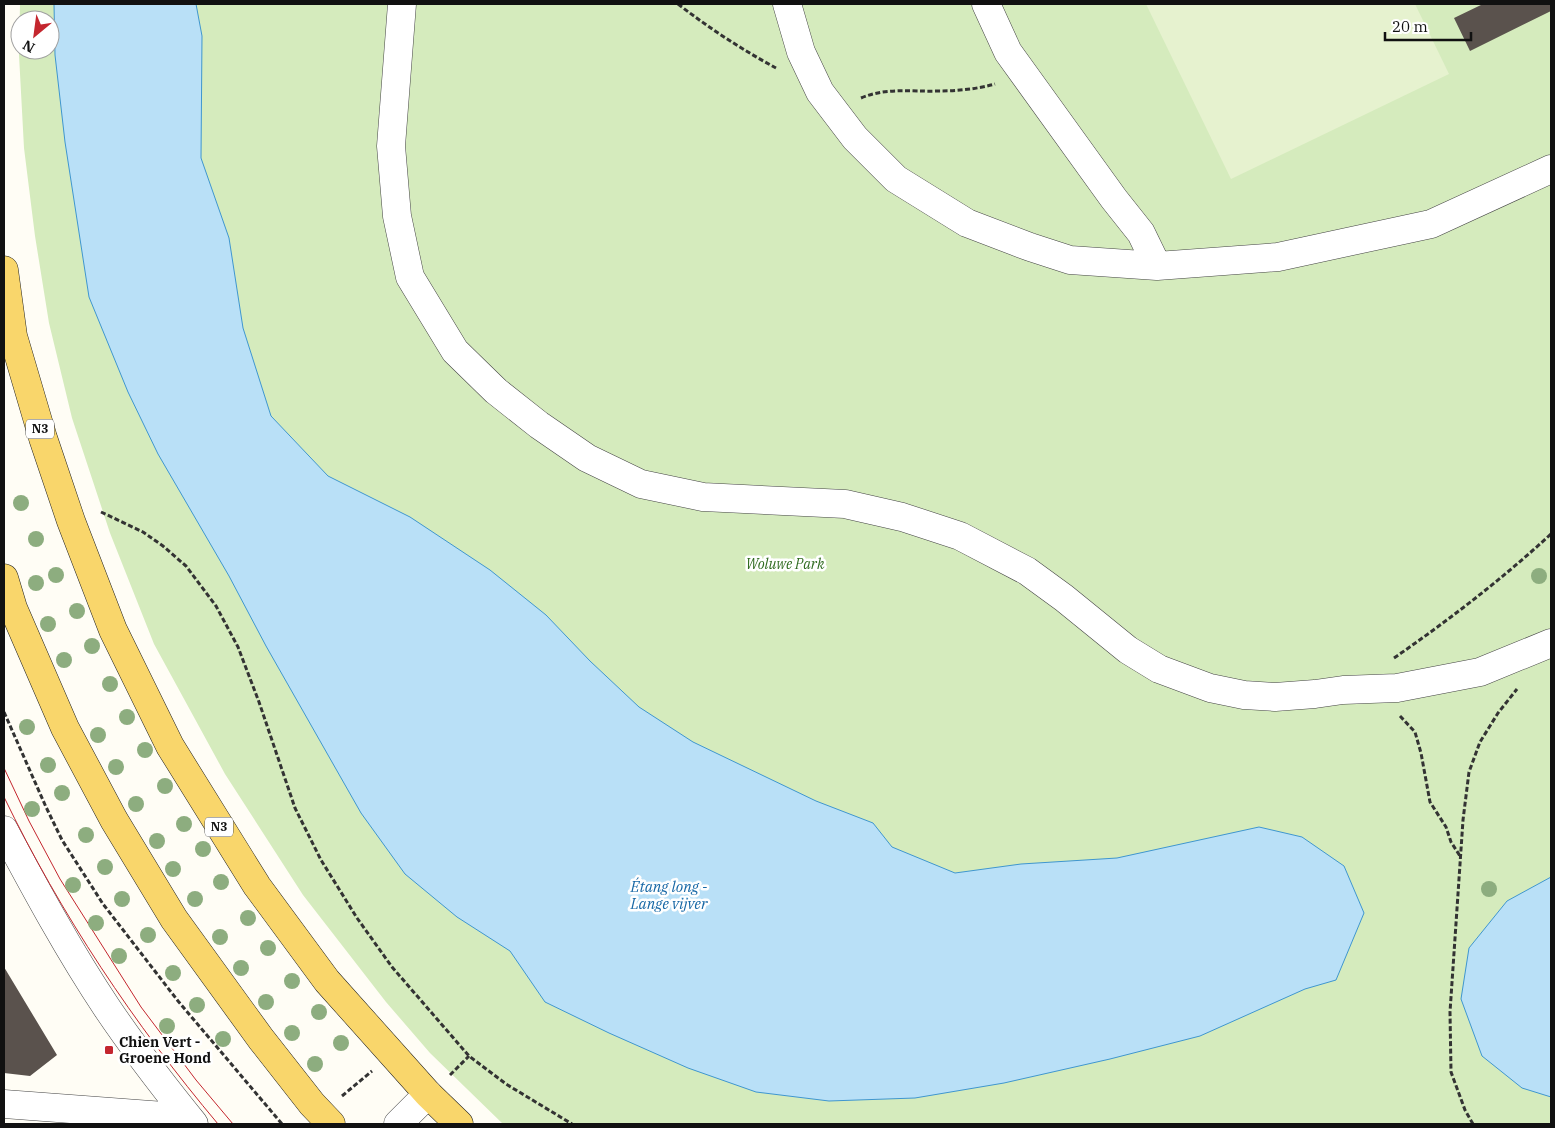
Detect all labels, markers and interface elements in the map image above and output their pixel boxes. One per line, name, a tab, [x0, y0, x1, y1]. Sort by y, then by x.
north arrow	[10, 10, 60, 60]
scale bar	[1385, 10, 1471, 42]
text: 20 m	[1392, 17, 1428, 36]
text: N	[19, 36, 38, 57]
road number: N3	[26, 419, 54, 438]
park label: Woluwe Park	[746, 555, 825, 573]
road number: N3	[205, 818, 233, 836]
water label: Étang long - Lange vijver	[630, 877, 708, 913]
place label: Chien Vert - Groene Hond	[119, 1033, 211, 1067]
marker: Chien Vert - Groene Hond	[103, 1044, 115, 1056]

